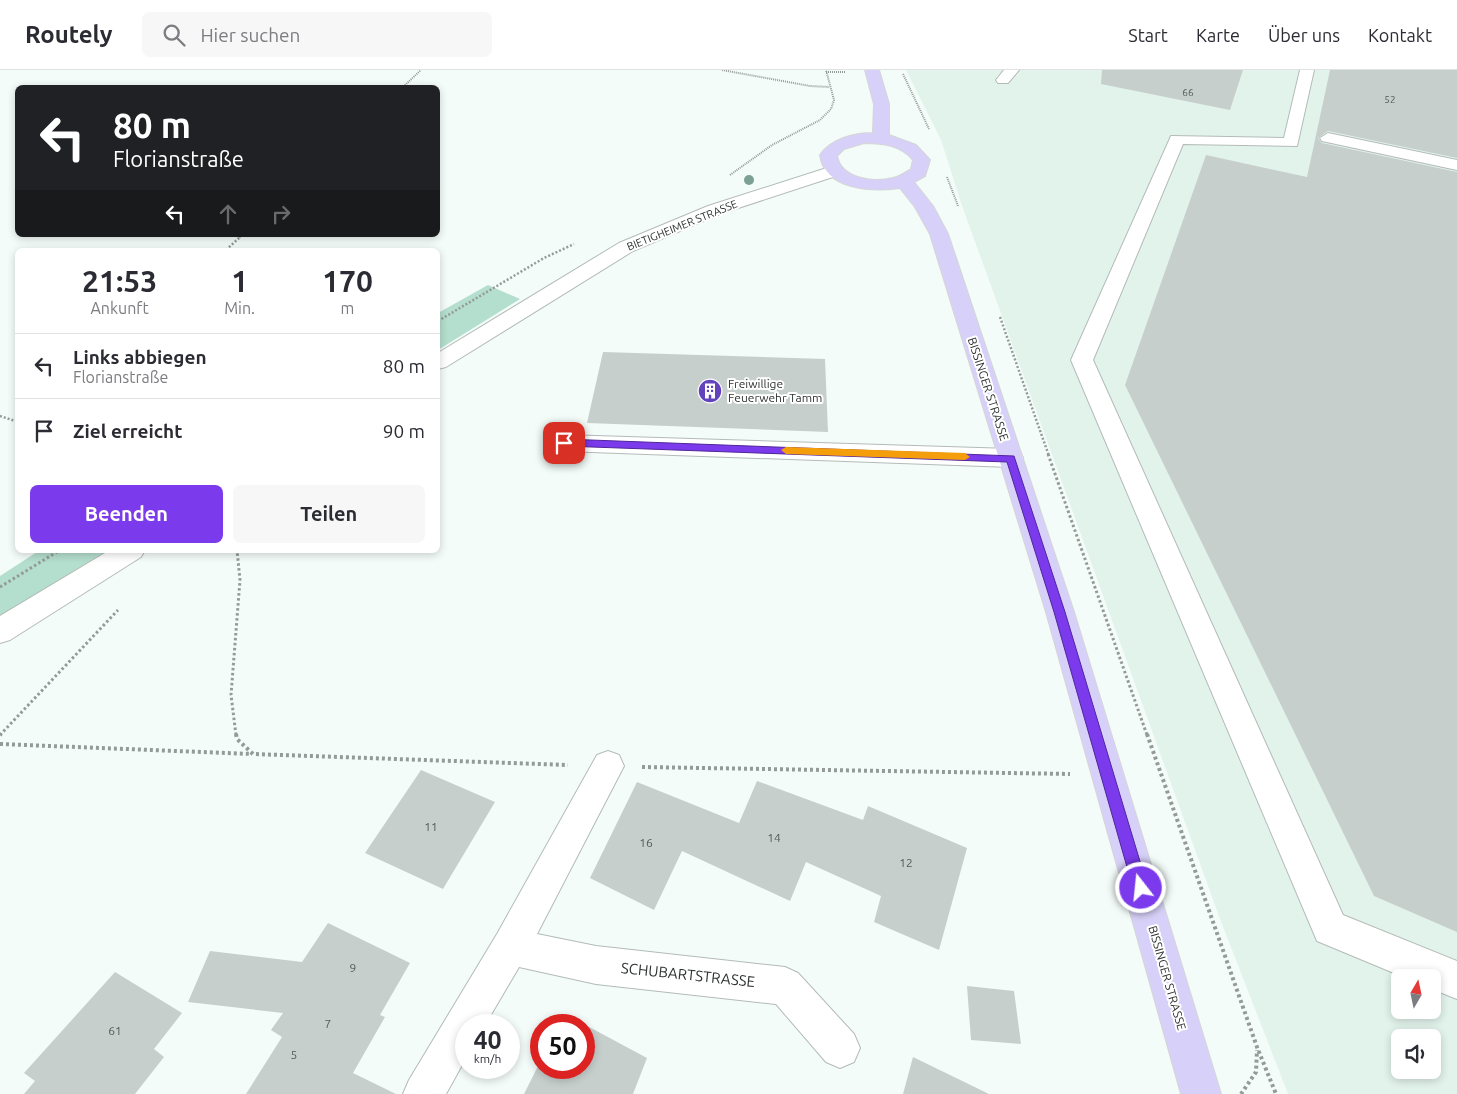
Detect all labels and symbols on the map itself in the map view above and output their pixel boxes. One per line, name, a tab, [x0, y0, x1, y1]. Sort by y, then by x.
house number: 66	[1182, 87, 1194, 98]
house number: 52	[1384, 94, 1396, 105]
street label: BIETIGHEIMER STRASSE	[625, 197, 739, 253]
street label: BISSINGER STRASSE	[966, 336, 1011, 442]
place label: Freiwillige Feuerwehr Tamm	[728, 377, 822, 404]
building icon: Freiwillige Feuerwehr Tamm	[697, 378, 723, 404]
pin	[543, 422, 585, 464]
house number: 11	[424, 820, 438, 833]
house number: 14	[767, 831, 781, 844]
house number: 16	[639, 836, 653, 849]
house number: 12	[899, 856, 913, 869]
position arrow	[1114, 861, 1166, 913]
street label: BISSINGER STRASSE	[1146, 924, 1189, 1032]
street label: SCHUBARTSTRASSE	[620, 959, 756, 990]
house number: 9	[350, 961, 356, 974]
north arrow	[1391, 969, 1441, 1019]
speed limit sign: 50	[530, 1014, 595, 1079]
house number: 7	[325, 1017, 331, 1030]
house number: 61	[108, 1024, 122, 1037]
house number: 5	[291, 1048, 297, 1061]

